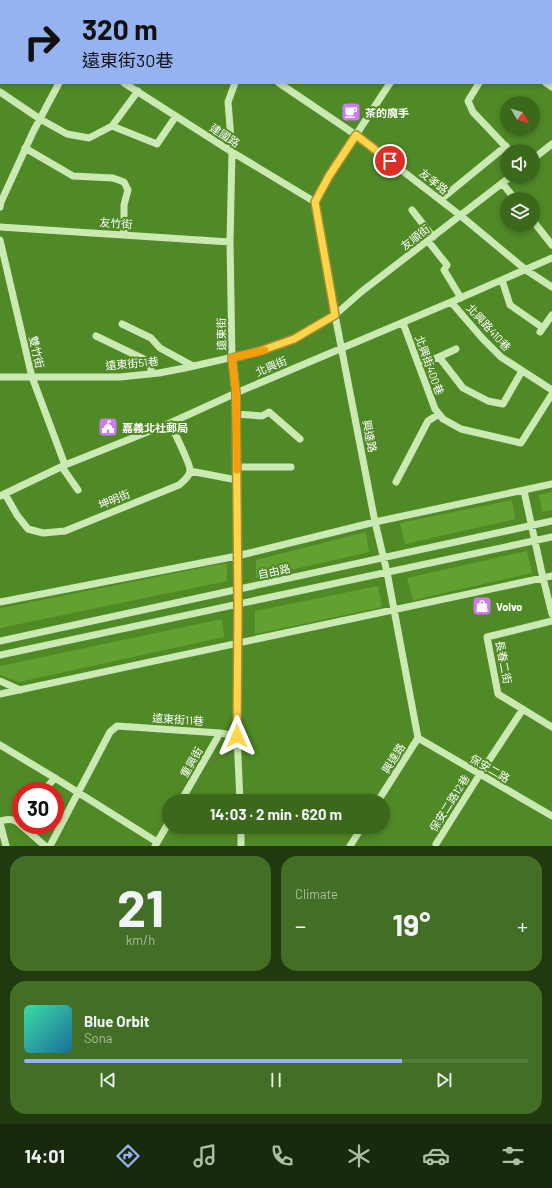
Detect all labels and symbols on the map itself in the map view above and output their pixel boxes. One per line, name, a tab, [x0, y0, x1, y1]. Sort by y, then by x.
north arrow	[500, 96, 540, 136]
cafe icon: 茶的魔手	[340, 101, 362, 123]
place label: 茶的魔手	[365, 106, 409, 119]
street label: 建國路	[208, 121, 242, 149]
pin	[373, 144, 407, 178]
street label: 友孝路	[417, 166, 451, 196]
street label: 友竹街	[99, 215, 133, 231]
street label: 友順街	[398, 222, 432, 252]
street label: 北興路410巷	[464, 301, 514, 353]
street label: 遠東街	[214, 317, 228, 351]
street label: 北興街400巷	[413, 333, 447, 397]
street label: 雙竹街	[27, 334, 47, 370]
street label: 遠東街51巷	[105, 354, 159, 372]
street label: 北興街	[253, 354, 289, 378]
public building icon: 嘉義北社郵局	[97, 416, 119, 438]
street label: 興達路	[360, 419, 380, 453]
place label: 嘉義北社郵局	[122, 421, 188, 434]
street label: 坤明街	[96, 487, 132, 511]
street label: 自由路	[257, 561, 291, 581]
shop icon: Volvo	[471, 595, 493, 617]
place label: Volvo	[496, 600, 522, 613]
street label: 長春二街	[493, 639, 515, 685]
street label: 遠東街11巷	[152, 711, 204, 727]
position arrow	[216, 715, 258, 757]
street label: 興達路	[379, 741, 407, 775]
street label: 重興街	[177, 744, 205, 780]
street label: 保安二路	[468, 751, 512, 785]
street label: 保安二路12巷	[426, 772, 472, 834]
speed limit sign: 30	[12, 782, 64, 834]

